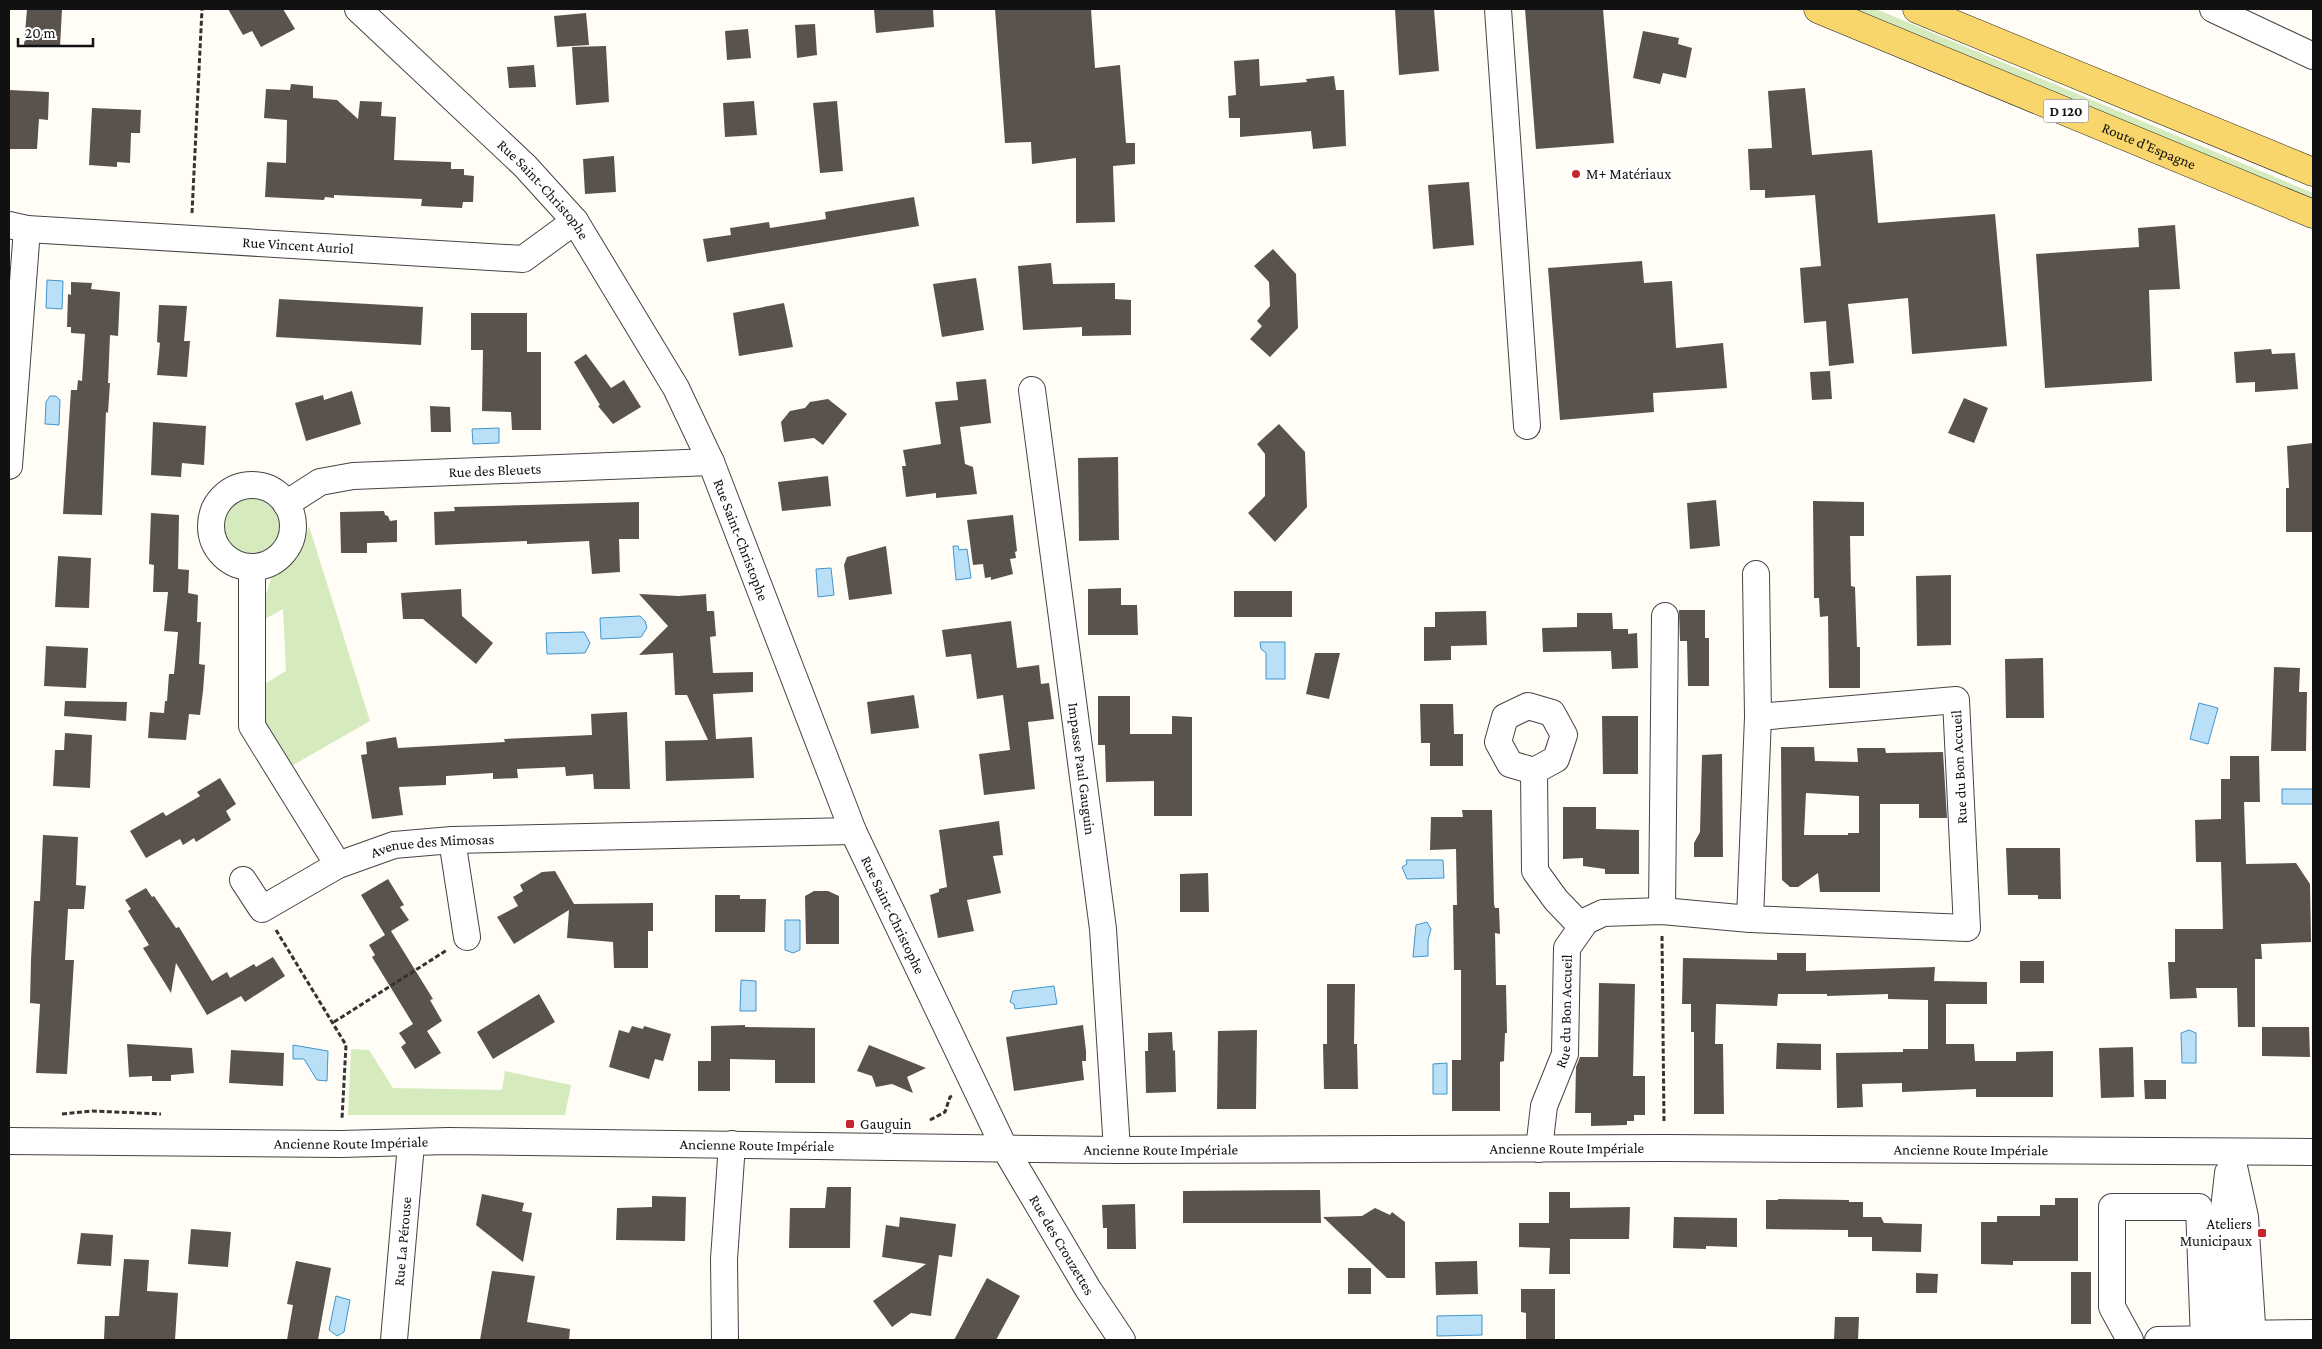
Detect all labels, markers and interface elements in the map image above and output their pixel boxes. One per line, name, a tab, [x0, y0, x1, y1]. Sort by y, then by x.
scale bar	[18, 15, 92, 47]
text: 20 m	[25, 25, 56, 41]
road number: D 120	[2044, 100, 2088, 122]
street label: Route d'Espagne	[2100, 119, 2198, 173]
street label: Rue Saint-Christophe	[494, 136, 592, 243]
place label: M+ Matériaux	[1586, 166, 1671, 182]
marker: M+ Matériaux	[1570, 168, 1582, 180]
street label: Rue Vincent Auriol	[242, 234, 354, 257]
street label: Rue des Bleuets	[448, 461, 542, 480]
street label: Rue Saint-Christophe	[710, 477, 772, 603]
street label: Impasse Paul Gauguin	[1065, 702, 1099, 836]
street label: Rue du Bon Accueil	[1948, 710, 1970, 824]
street label: Avenue des Mimosas	[368, 831, 495, 861]
street label: Rue Saint-Christophe	[858, 853, 928, 977]
street label: Rue du Bon Accueil	[1552, 954, 1575, 1070]
place label: Gauguin	[860, 1116, 912, 1133]
marker: Gauguin	[844, 1118, 856, 1130]
street label: Ancienne Route Impériale	[274, 1134, 429, 1152]
street label: Ancienne Route Impériale	[680, 1136, 835, 1155]
street label: Ancienne Route Impériale	[1490, 1140, 1645, 1157]
street label: Ancienne Route Impériale	[1894, 1141, 2049, 1159]
street label: Ancienne Route Impériale	[1083, 1142, 1239, 1159]
street label: Rue des Crouzettes	[1026, 1192, 1098, 1298]
street label: Rue La Pérouse	[391, 1196, 414, 1287]
place label: Ateliers Municipaux	[2180, 1216, 2252, 1250]
marker: Ateliers Municipaux	[2256, 1227, 2268, 1239]

